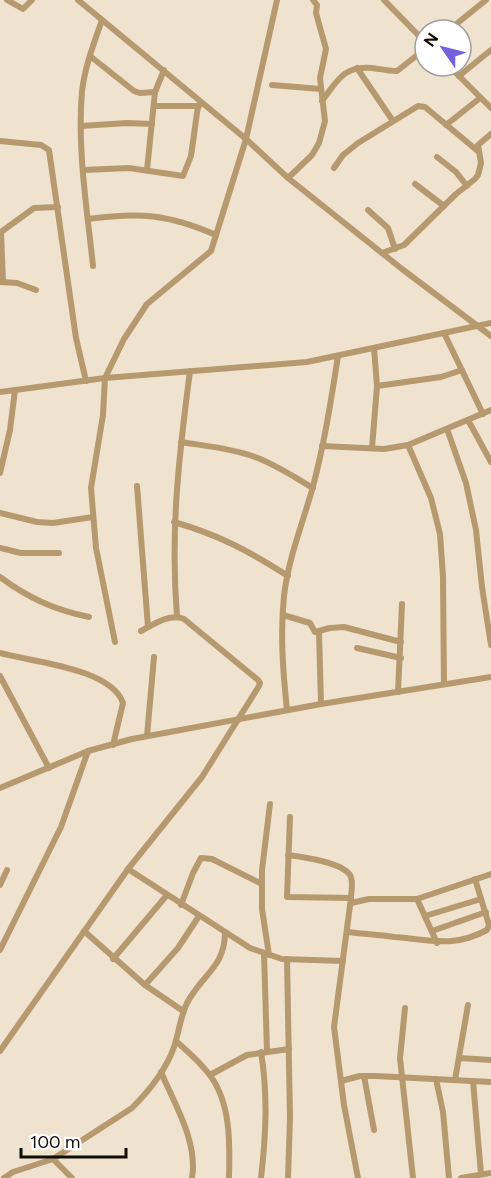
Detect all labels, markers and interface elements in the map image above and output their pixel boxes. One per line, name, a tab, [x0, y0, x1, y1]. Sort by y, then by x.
north arrow	[413, 18, 473, 78]
text: N	[420, 29, 442, 50]
scale bar	[21, 1121, 126, 1159]
text: 100 m	[30, 1131, 80, 1153]

